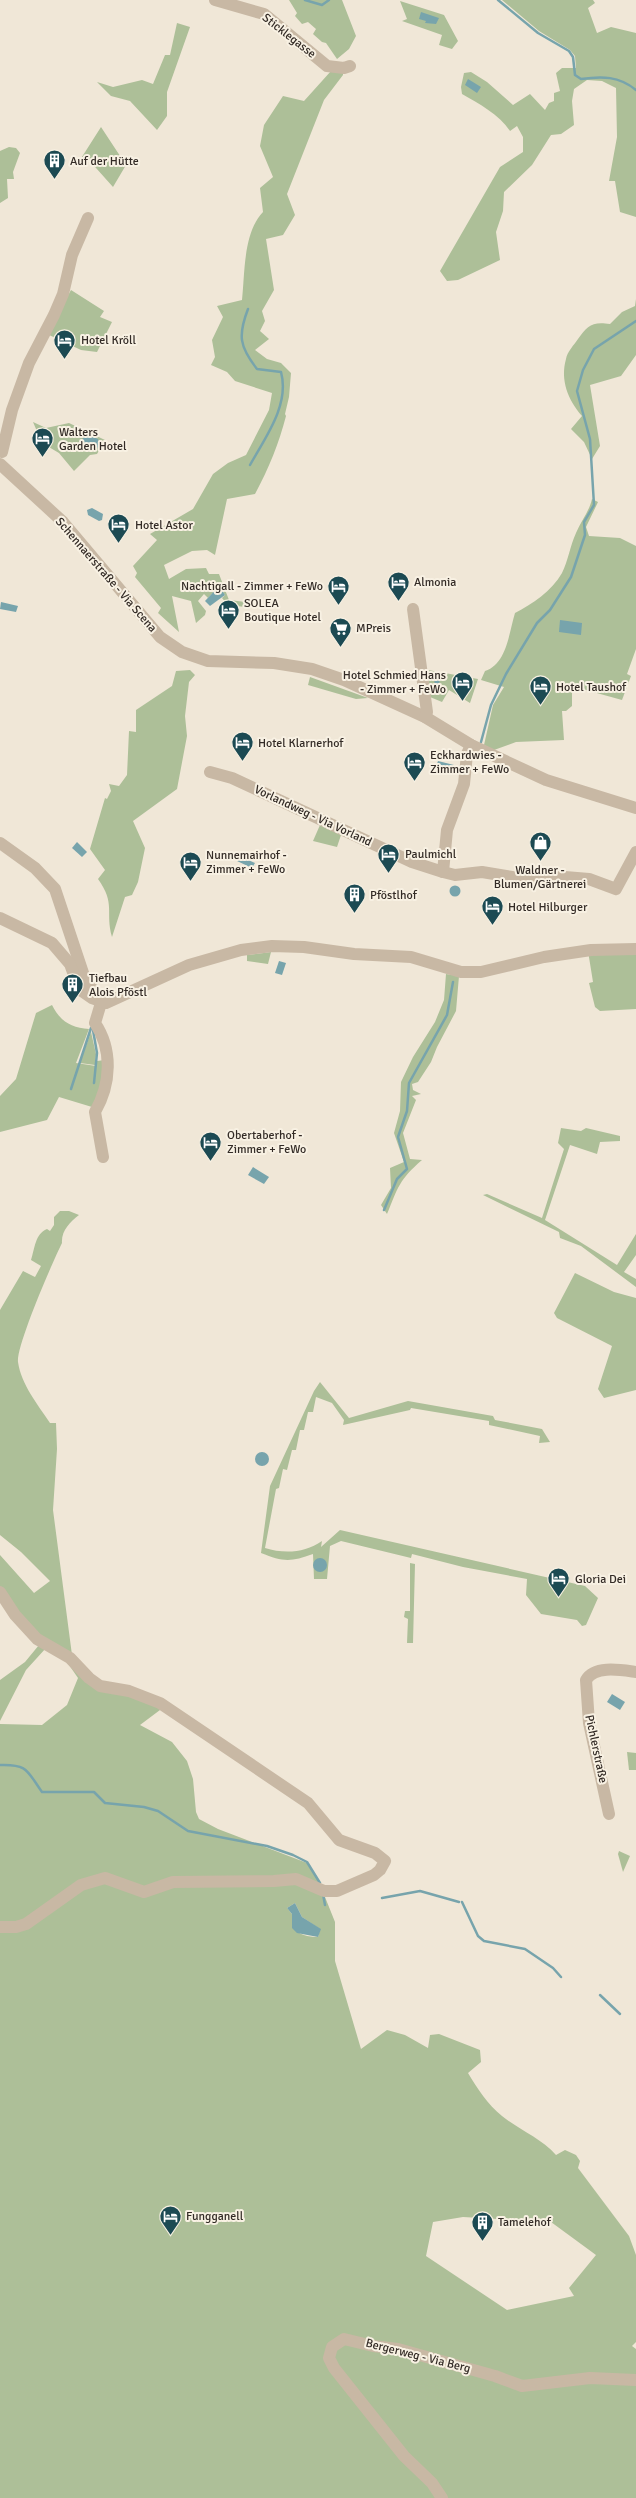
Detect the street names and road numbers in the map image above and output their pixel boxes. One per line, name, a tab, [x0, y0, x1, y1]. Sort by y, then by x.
street label: Sticklegasse	[259, 10, 319, 62]
street label: Schennaerstraße - Via Scena	[52, 515, 160, 635]
street label: Vorlandweg - Via Vorland	[252, 782, 374, 850]
street label: Pichlerstraße	[581, 1713, 611, 1785]
street label: Bergerweg - Via Berg	[364, 2336, 472, 2376]

